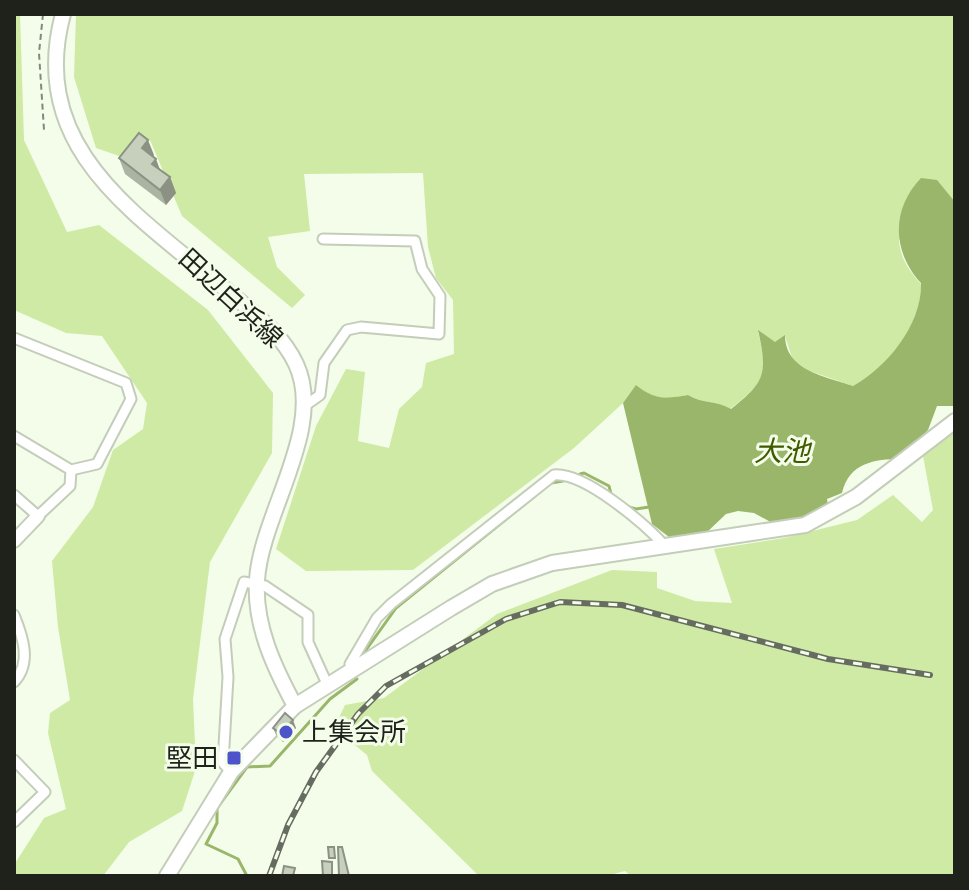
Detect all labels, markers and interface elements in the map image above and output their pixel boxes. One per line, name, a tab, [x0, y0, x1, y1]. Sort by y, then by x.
street label: 田辺白浜線	[173, 242, 289, 353]
water label: 大池	[754, 434, 813, 468]
place label: 上集会所	[302, 716, 406, 747]
marker: 上集会所	[277, 723, 295, 741]
place label: 堅田	[166, 742, 218, 773]
marker: 堅田	[225, 749, 243, 767]

